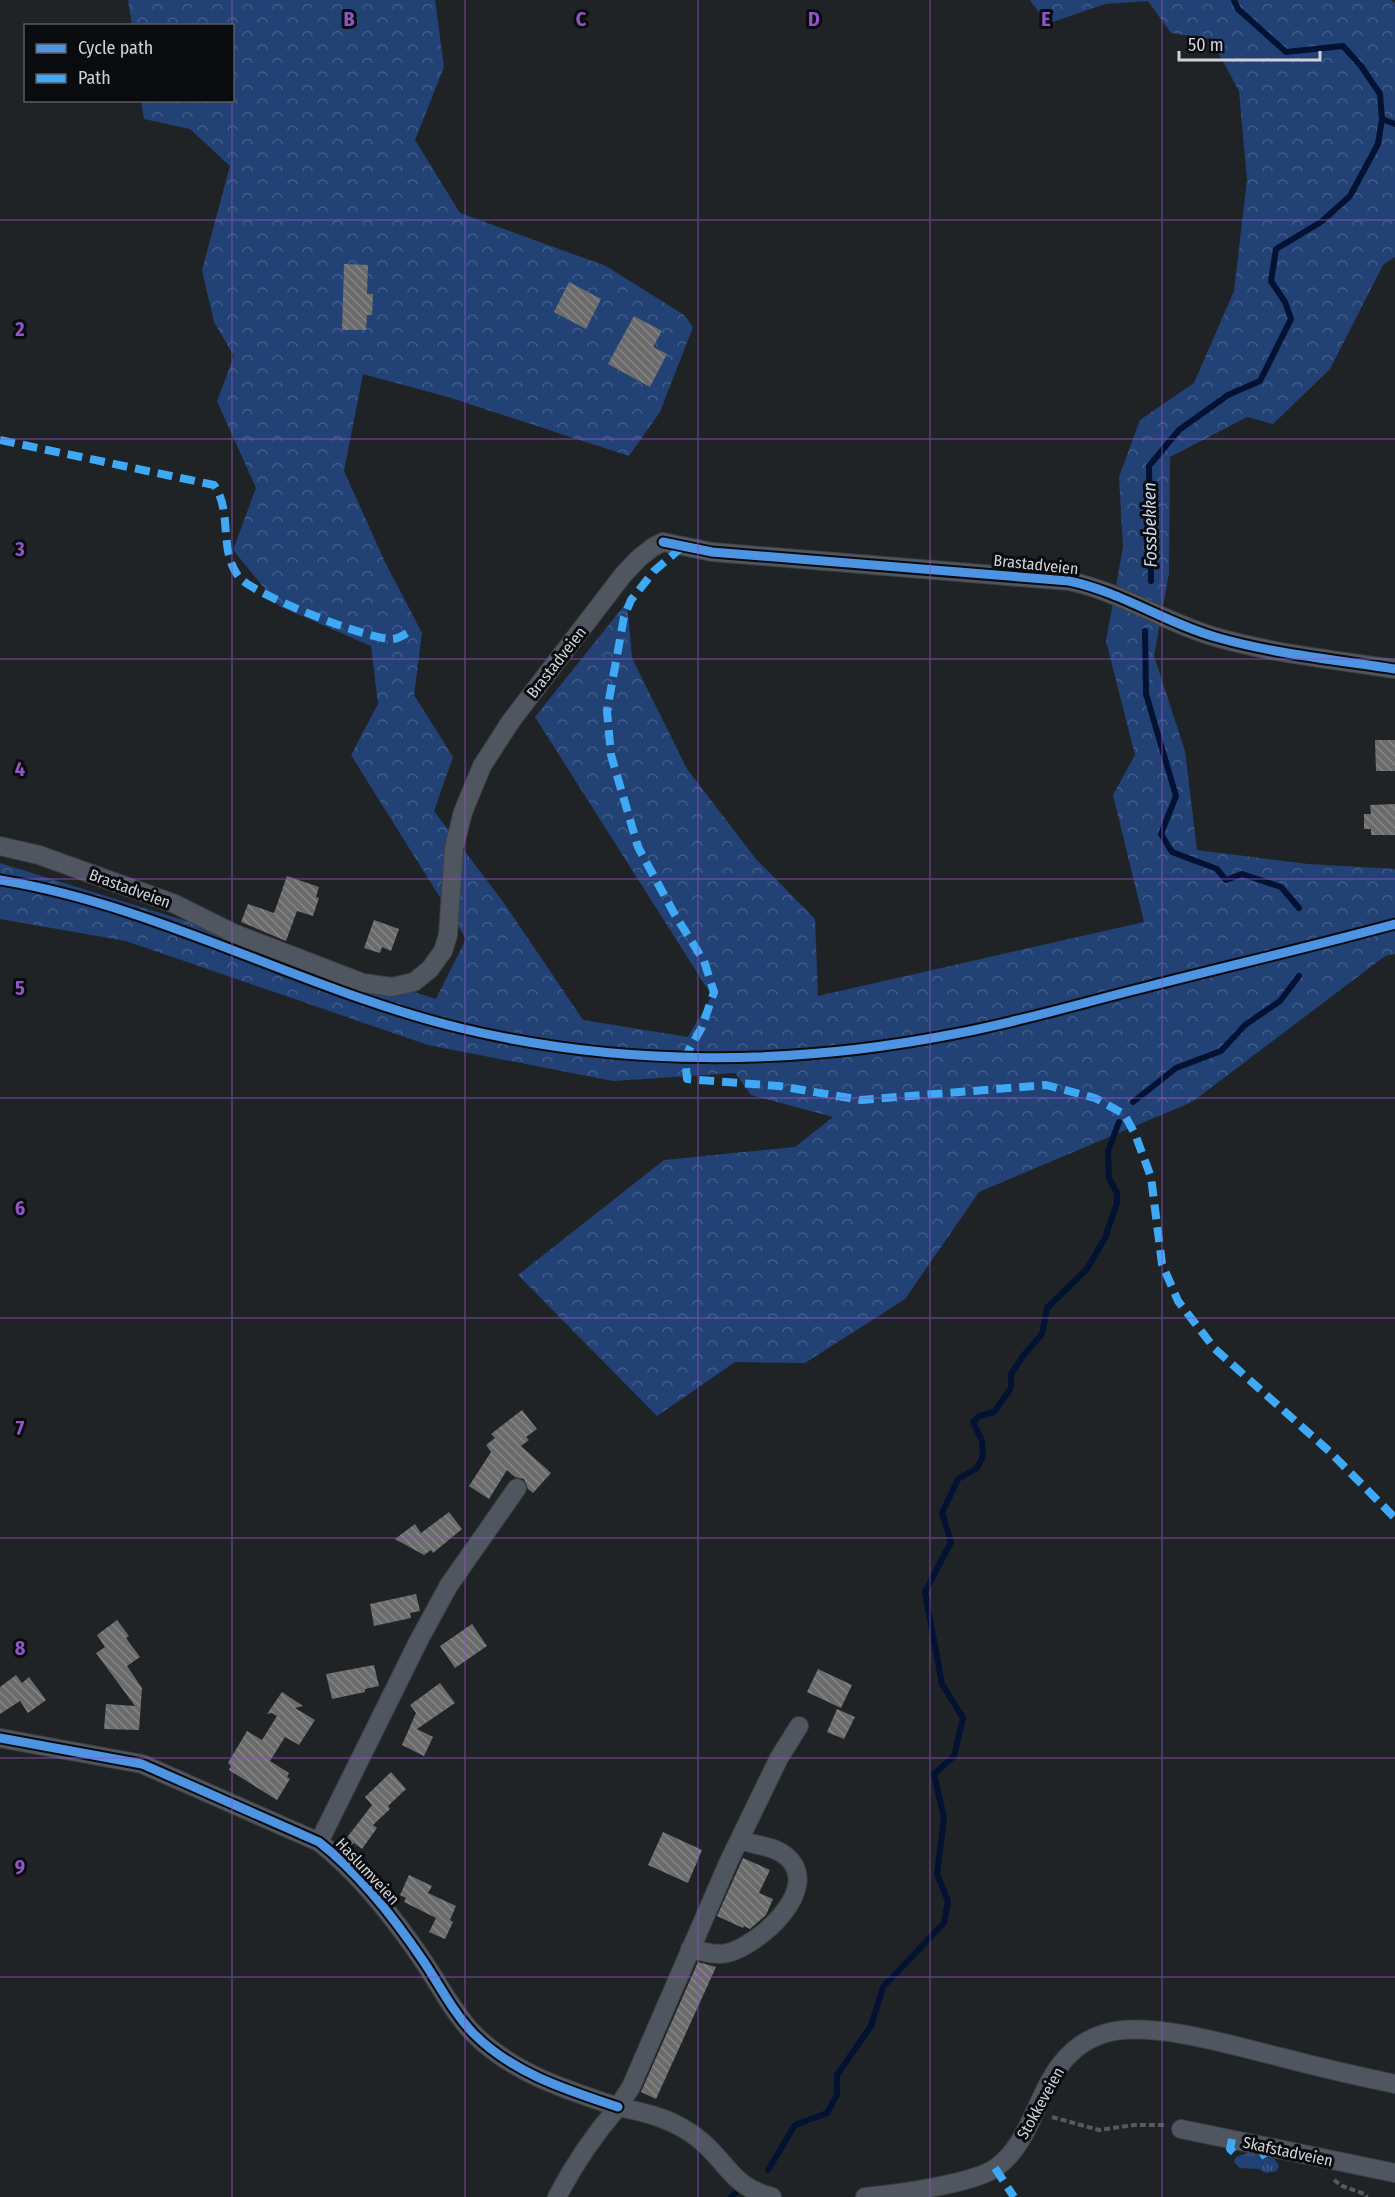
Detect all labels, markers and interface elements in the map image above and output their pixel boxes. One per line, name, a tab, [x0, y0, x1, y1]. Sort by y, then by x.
text: B	[343, 7, 355, 31]
text: C	[576, 7, 587, 31]
text: D	[808, 7, 820, 31]
text: E	[1041, 7, 1051, 31]
legend	[24, 24, 234, 102]
scale bar	[1179, 24, 1320, 62]
text: 50 m	[1188, 34, 1224, 56]
text: Cycle path	[78, 37, 153, 59]
text: Path	[78, 67, 111, 89]
text: 2	[14, 317, 25, 341]
water label: Fossbekken	[1138, 482, 1162, 568]
text: 3	[14, 537, 25, 561]
street label: Brastadveien	[993, 551, 1079, 578]
street label: Brastadveien	[523, 623, 590, 702]
text: 4	[15, 757, 25, 781]
street label: Brastadveien	[87, 865, 173, 912]
text: 5	[15, 976, 25, 1000]
text: 6	[15, 1196, 25, 1220]
text: 7	[16, 1416, 25, 1440]
text: 8	[15, 1636, 26, 1660]
street label: Haslumveien	[332, 1834, 403, 1909]
text: 9	[15, 1855, 25, 1879]
street label: Stokkeveien	[1013, 2064, 1068, 2143]
street label: Skafstadveien	[1241, 2133, 1335, 2170]

